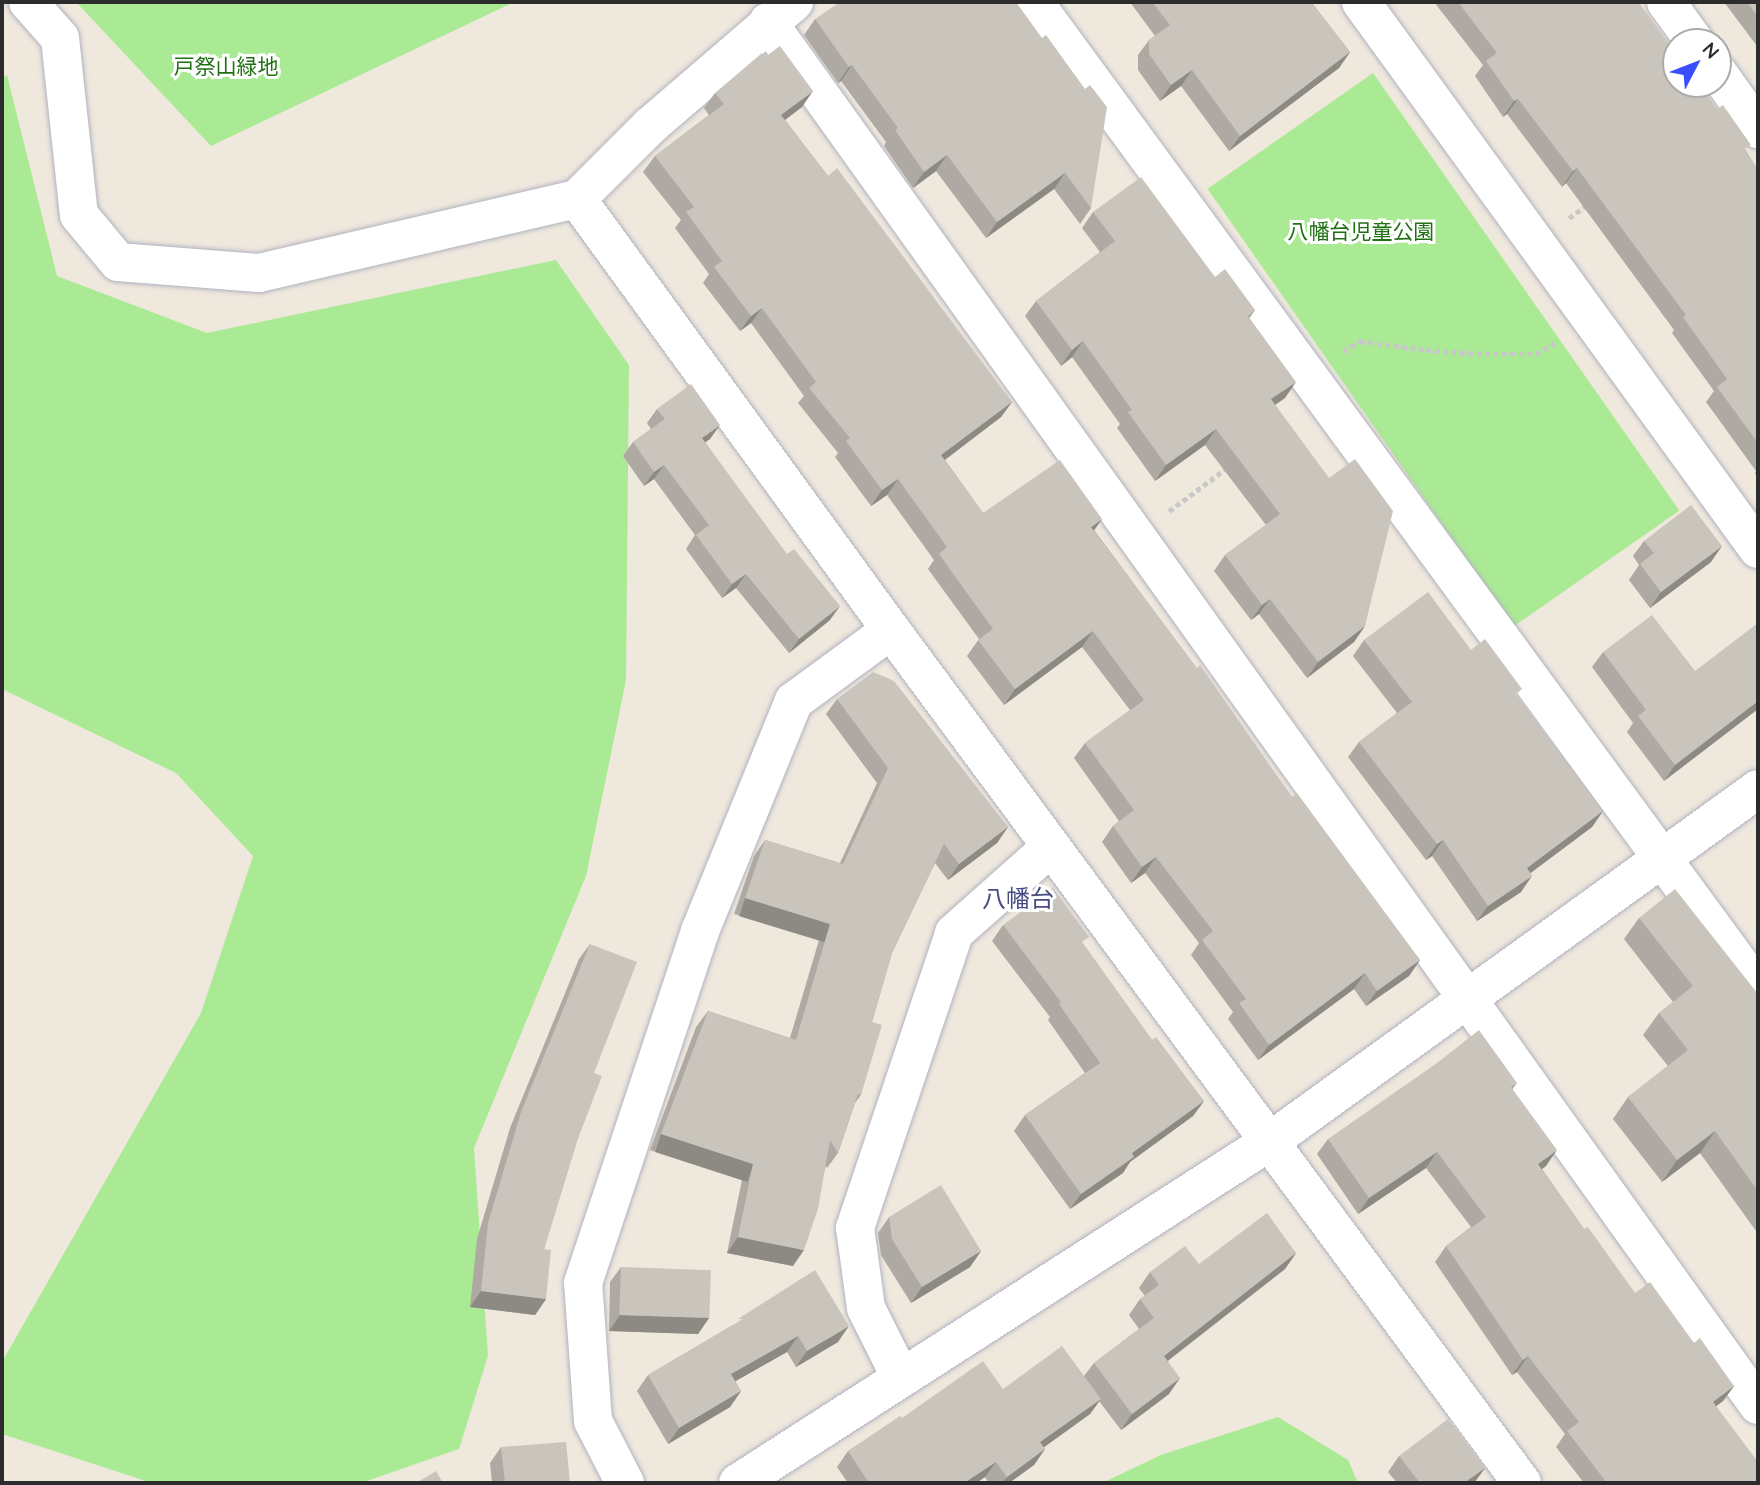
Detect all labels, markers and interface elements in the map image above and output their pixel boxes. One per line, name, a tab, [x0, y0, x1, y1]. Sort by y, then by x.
north arrow	[1662, 28, 1732, 98]
text: N	[1698, 37, 1725, 64]
park label: 戸祭山緑地	[174, 53, 278, 79]
park label: 八幡台児童公園	[1288, 218, 1434, 244]
district label: 八幡台	[982, 885, 1054, 913]

